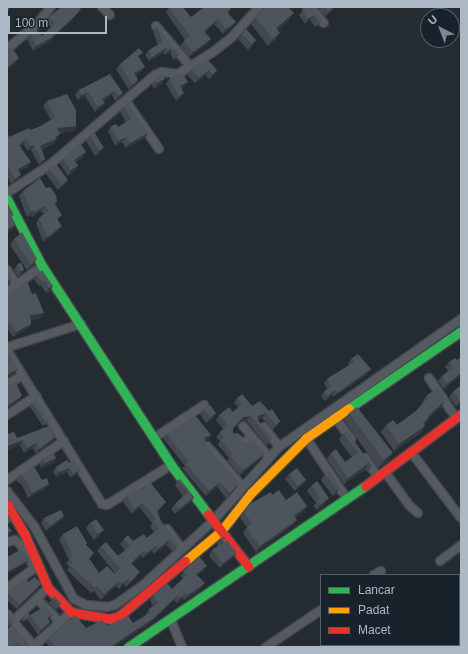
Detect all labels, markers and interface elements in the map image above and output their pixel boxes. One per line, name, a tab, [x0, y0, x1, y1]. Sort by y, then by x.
scale bar	[10, 8, 109, 34]
north arrow	[420, 8, 460, 48]
text: U	[426, 13, 440, 27]
text: 100 m	[15, 16, 48, 30]
legend	[320, 574, 460, 646]
text: Lancar	[358, 583, 395, 597]
text: Padat	[358, 603, 389, 617]
text: Macet	[358, 623, 391, 637]

